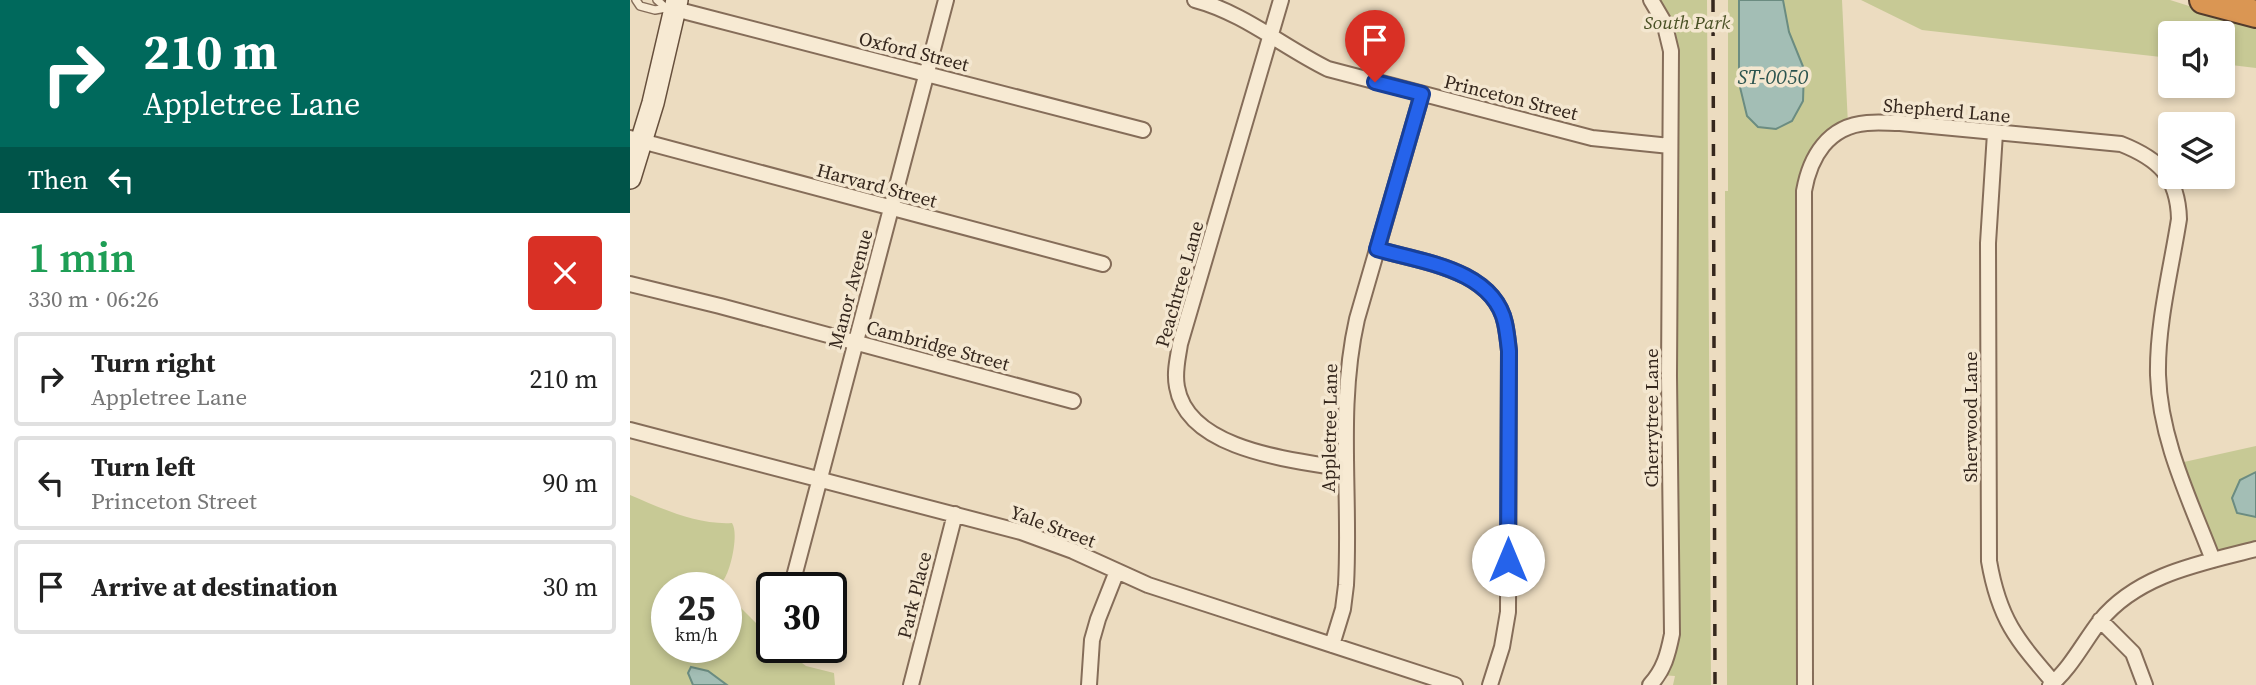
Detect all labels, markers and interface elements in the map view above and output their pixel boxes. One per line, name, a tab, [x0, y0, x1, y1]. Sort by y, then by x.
park label: South Park	[1644, 9, 1730, 35]
pin	[1345, 10, 1405, 82]
text: 210 m	[143, 18, 278, 85]
icon: arrive	[1356, 21, 1394, 59]
map controls	[2158, 21, 2235, 189]
button: sound	[2158, 21, 2235, 98]
street label: Oxford Street	[856, 25, 973, 77]
icon: right	[28, 28, 119, 119]
water label: ST-0050	[1738, 62, 1809, 91]
street label: Princeton Street	[1441, 68, 1581, 126]
text: Appletree Lane	[143, 82, 360, 126]
street label: Shepherd Lane	[1882, 91, 2012, 129]
button: layers	[2158, 112, 2235, 189]
street label: Harvard Street	[814, 156, 941, 214]
icon: left	[102, 161, 140, 199]
text: Then	[28, 162, 88, 198]
street label: Peachtree Lane	[1149, 218, 1209, 350]
street label: Manor Avenue	[822, 226, 878, 352]
text: 1 min	[28, 228, 136, 286]
button: close	[528, 236, 602, 310]
text: 330 m · 06:26	[28, 283, 159, 315]
street label: Cambridge Street	[864, 313, 1013, 377]
text: Turn right	[91, 345, 215, 381]
street label: Cherrytree Lane	[1638, 348, 1664, 488]
street label: Sherwood Lane	[1957, 351, 1983, 483]
icon: right	[32, 360, 70, 398]
text: 210 m	[530, 361, 598, 397]
street label: Appletree Lane	[1315, 363, 1343, 493]
text: Appletree Lane	[91, 381, 247, 413]
text: Turn left	[91, 449, 195, 485]
icon: left	[32, 464, 70, 502]
text: 90 m	[543, 465, 598, 501]
text: Princeton Street	[91, 485, 257, 517]
street label: Yale Street	[1007, 499, 1100, 554]
position arrow	[1471, 523, 1545, 597]
street label: Park Place	[891, 549, 937, 641]
icon: arrive	[32, 568, 70, 606]
text: Arrive at destination	[91, 569, 338, 605]
text: 30 m	[543, 569, 598, 605]
speed limit sign: 30	[756, 572, 847, 663]
text: 25	[678, 584, 715, 632]
text: km/h	[675, 622, 718, 647]

